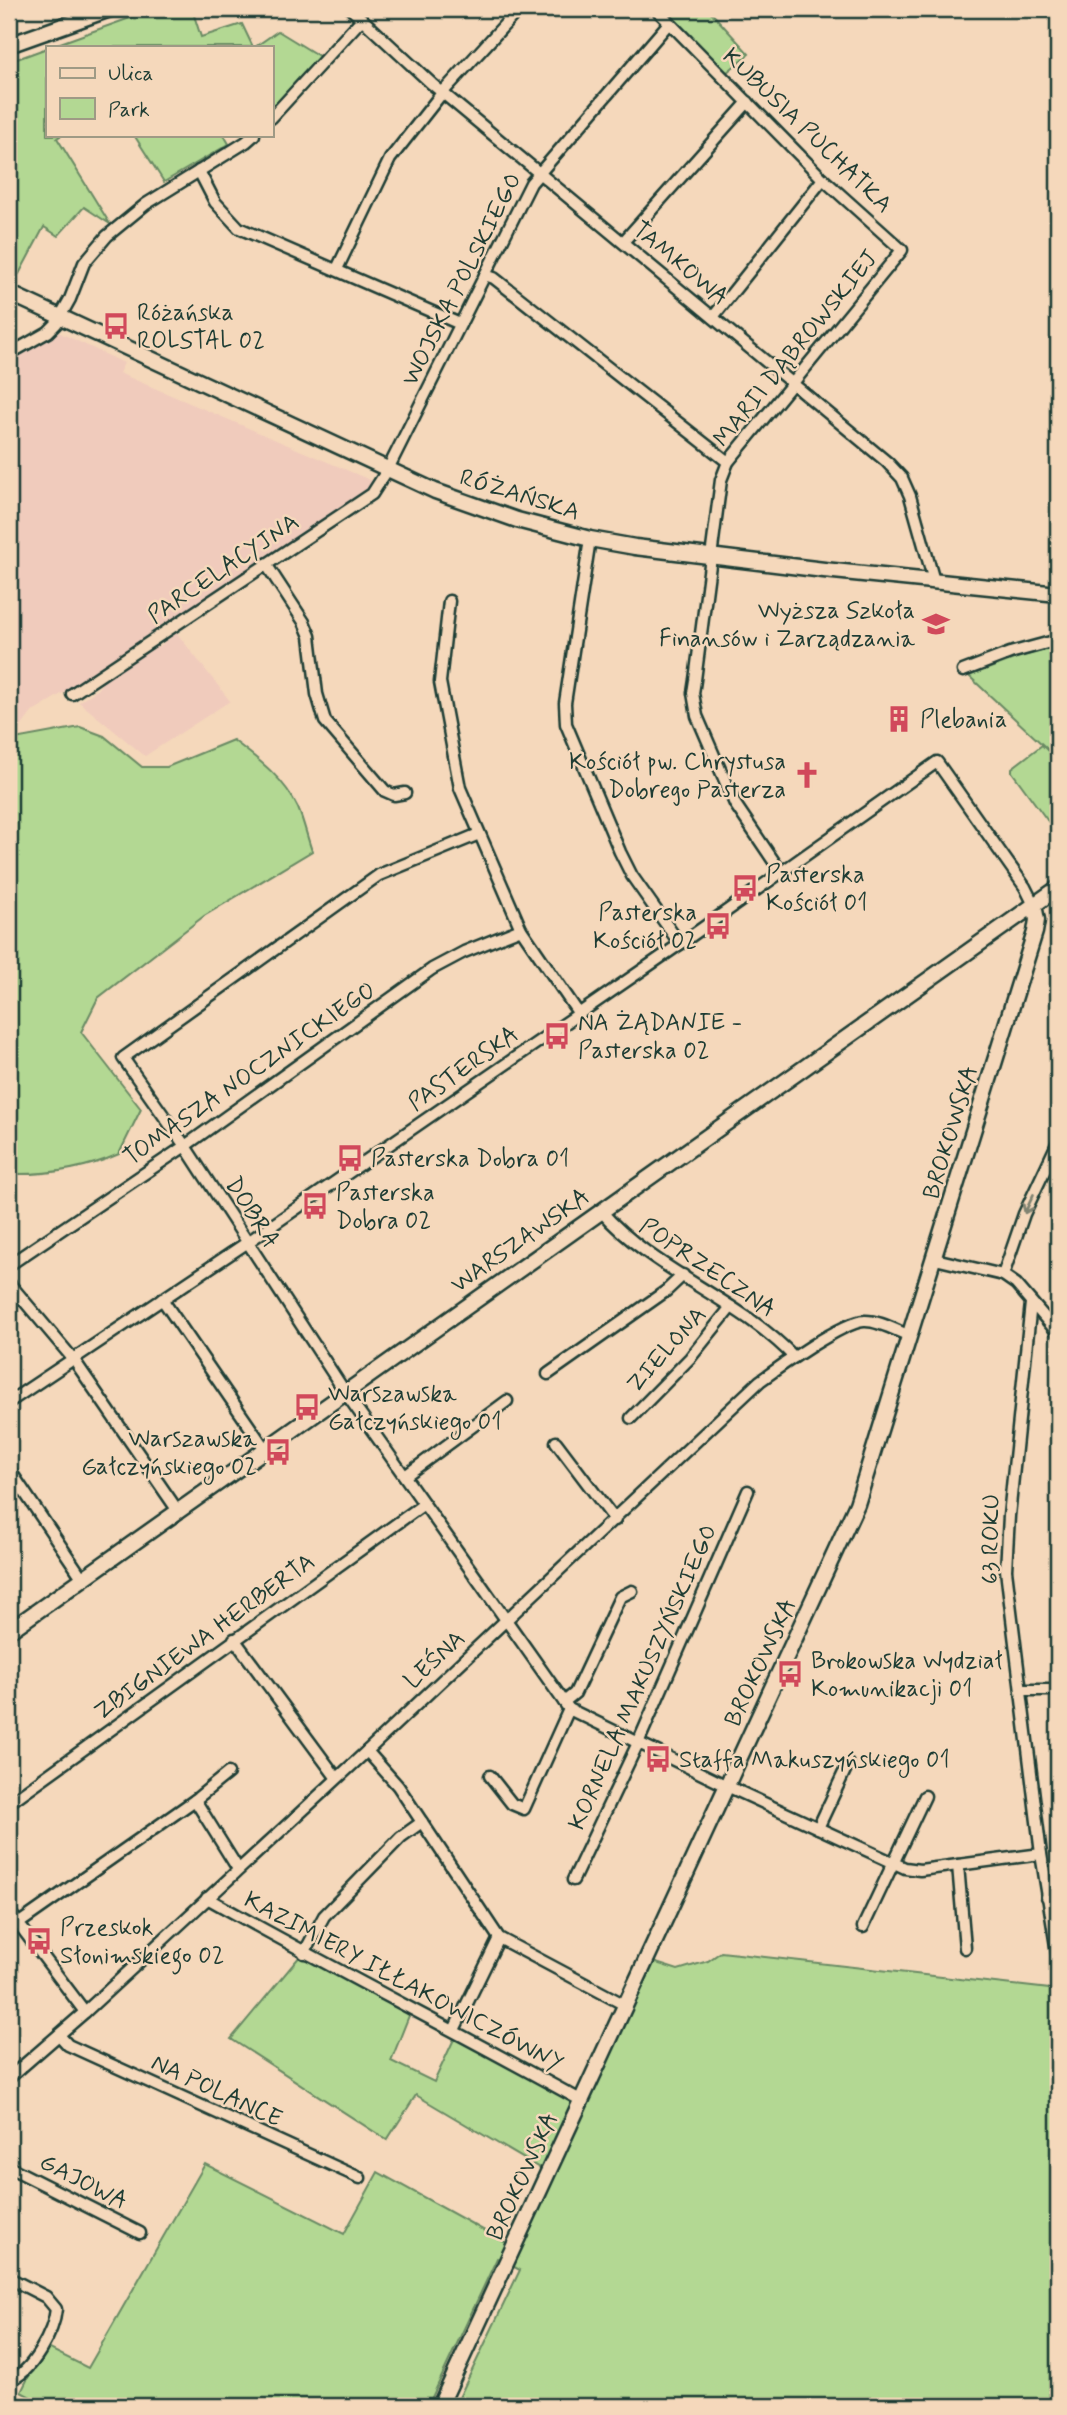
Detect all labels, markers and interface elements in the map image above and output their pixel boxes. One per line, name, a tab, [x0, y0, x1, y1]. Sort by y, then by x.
street label: KUBUSIA PUCHATKA	[715, 42, 899, 220]
legend	[46, 46, 273, 136]
text: Ulica	[108, 60, 153, 88]
text: Park	[108, 96, 150, 124]
street label: WOJSKA POLSKIEGO	[395, 168, 530, 391]
street label: TAMKOWA	[625, 215, 735, 314]
street label: MARII DĄBROWSKIEJ	[707, 244, 885, 454]
place label: Różańska ROLSTAL 02	[137, 298, 265, 357]
bus stop icon: Różańska ROLSTAL 02	[101, 311, 131, 341]
street label: RÓŻAŃSKA	[456, 462, 583, 528]
street label: PARCELACYJNA	[142, 507, 306, 631]
place label: Wyższa Szkoła Finansów i Zarządzania	[659, 596, 916, 655]
school or university icon: Wyższa Szkoła Finansów i Zarządzania	[921, 609, 951, 639]
building icon: Plebania	[884, 704, 914, 734]
place label: Plebania	[920, 705, 1007, 736]
place label: Kościół pw. Chrystusa Dobrego Pasterza	[569, 747, 786, 806]
church icon: Kościół pw. Chrystusa Dobrego Pasterza	[792, 760, 822, 790]
place label: Pasterska Kościół 01	[766, 860, 868, 919]
bus stop icon: Pasterska Kościół 01	[730, 873, 760, 903]
place label: Pasterska Kościół 02	[593, 898, 697, 957]
bus stop icon: Pasterska Kościół 02	[703, 911, 733, 941]
street label: TOMASZA NOCZNICKIEGO	[118, 975, 382, 1173]
place label: NA ŻĄDANIE - Pasterska 02	[578, 1008, 742, 1067]
street label: PASTERSKA	[402, 1020, 525, 1119]
bus stop icon: NA ŻĄDANIE - Pasterska 02	[542, 1021, 572, 1051]
street label: BROKOWSKA	[916, 1062, 986, 1203]
bus stop icon: Pasterska Dobra 01	[335, 1143, 365, 1173]
place label: Pasterska Dobra 01	[371, 1144, 569, 1175]
street label: DOBRA	[217, 1171, 286, 1254]
place label: Pasterska Dobra 02	[336, 1178, 435, 1237]
street label: WARSZAWSKA	[445, 1182, 597, 1301]
bus stop icon: Pasterska Dobra 02	[300, 1191, 330, 1221]
one-way arrow	[1022, 1193, 1035, 1214]
street label: POPRZECZNA	[633, 1211, 781, 1325]
street label: ZIELONA	[620, 1300, 714, 1400]
place label: Warszawska Gałczyńskiego 01	[328, 1379, 502, 1440]
bus stop icon: Warszawska Gałczyńskiego 01	[292, 1392, 322, 1422]
place label: Warszawska Gałczyńskiego 02	[81, 1424, 258, 1485]
bus stop icon: Warszawska Gałczyńskiego 02	[263, 1437, 293, 1467]
street label: 63 ROKU	[975, 1493, 1008, 1585]
street label: KORNELA MAKUSZYŃSKIEGO	[562, 1520, 725, 1835]
street label: ZBIGNIEWA HERBERTA	[88, 1547, 321, 1728]
street label: BROKOWSKA	[718, 1593, 805, 1732]
street label: LEŚNA	[397, 1623, 472, 1696]
place label: Brokowska Wydział Komunikacji 01	[811, 1646, 1004, 1705]
bus stop icon: Brokowska Wydział Komunikacji 01	[775, 1659, 805, 1689]
bus stop icon: Staffa Makuszyńskiego 01	[643, 1744, 673, 1774]
place label: Staffa Makuszyńskiego 01	[679, 1745, 950, 1778]
street label: KAZIMIERY IŁŁAKOWICZÓWNY	[238, 1885, 568, 2080]
place label: Przeskok Słonimskiego 02	[60, 1913, 224, 1975]
bus stop icon: Przeskok Słonimskiego 02	[24, 1926, 54, 1956]
street label: NA POLANCE	[146, 2048, 287, 2135]
street label: BROKOWSKA	[480, 2107, 567, 2246]
street label: GAJOWA	[34, 2147, 133, 2218]

